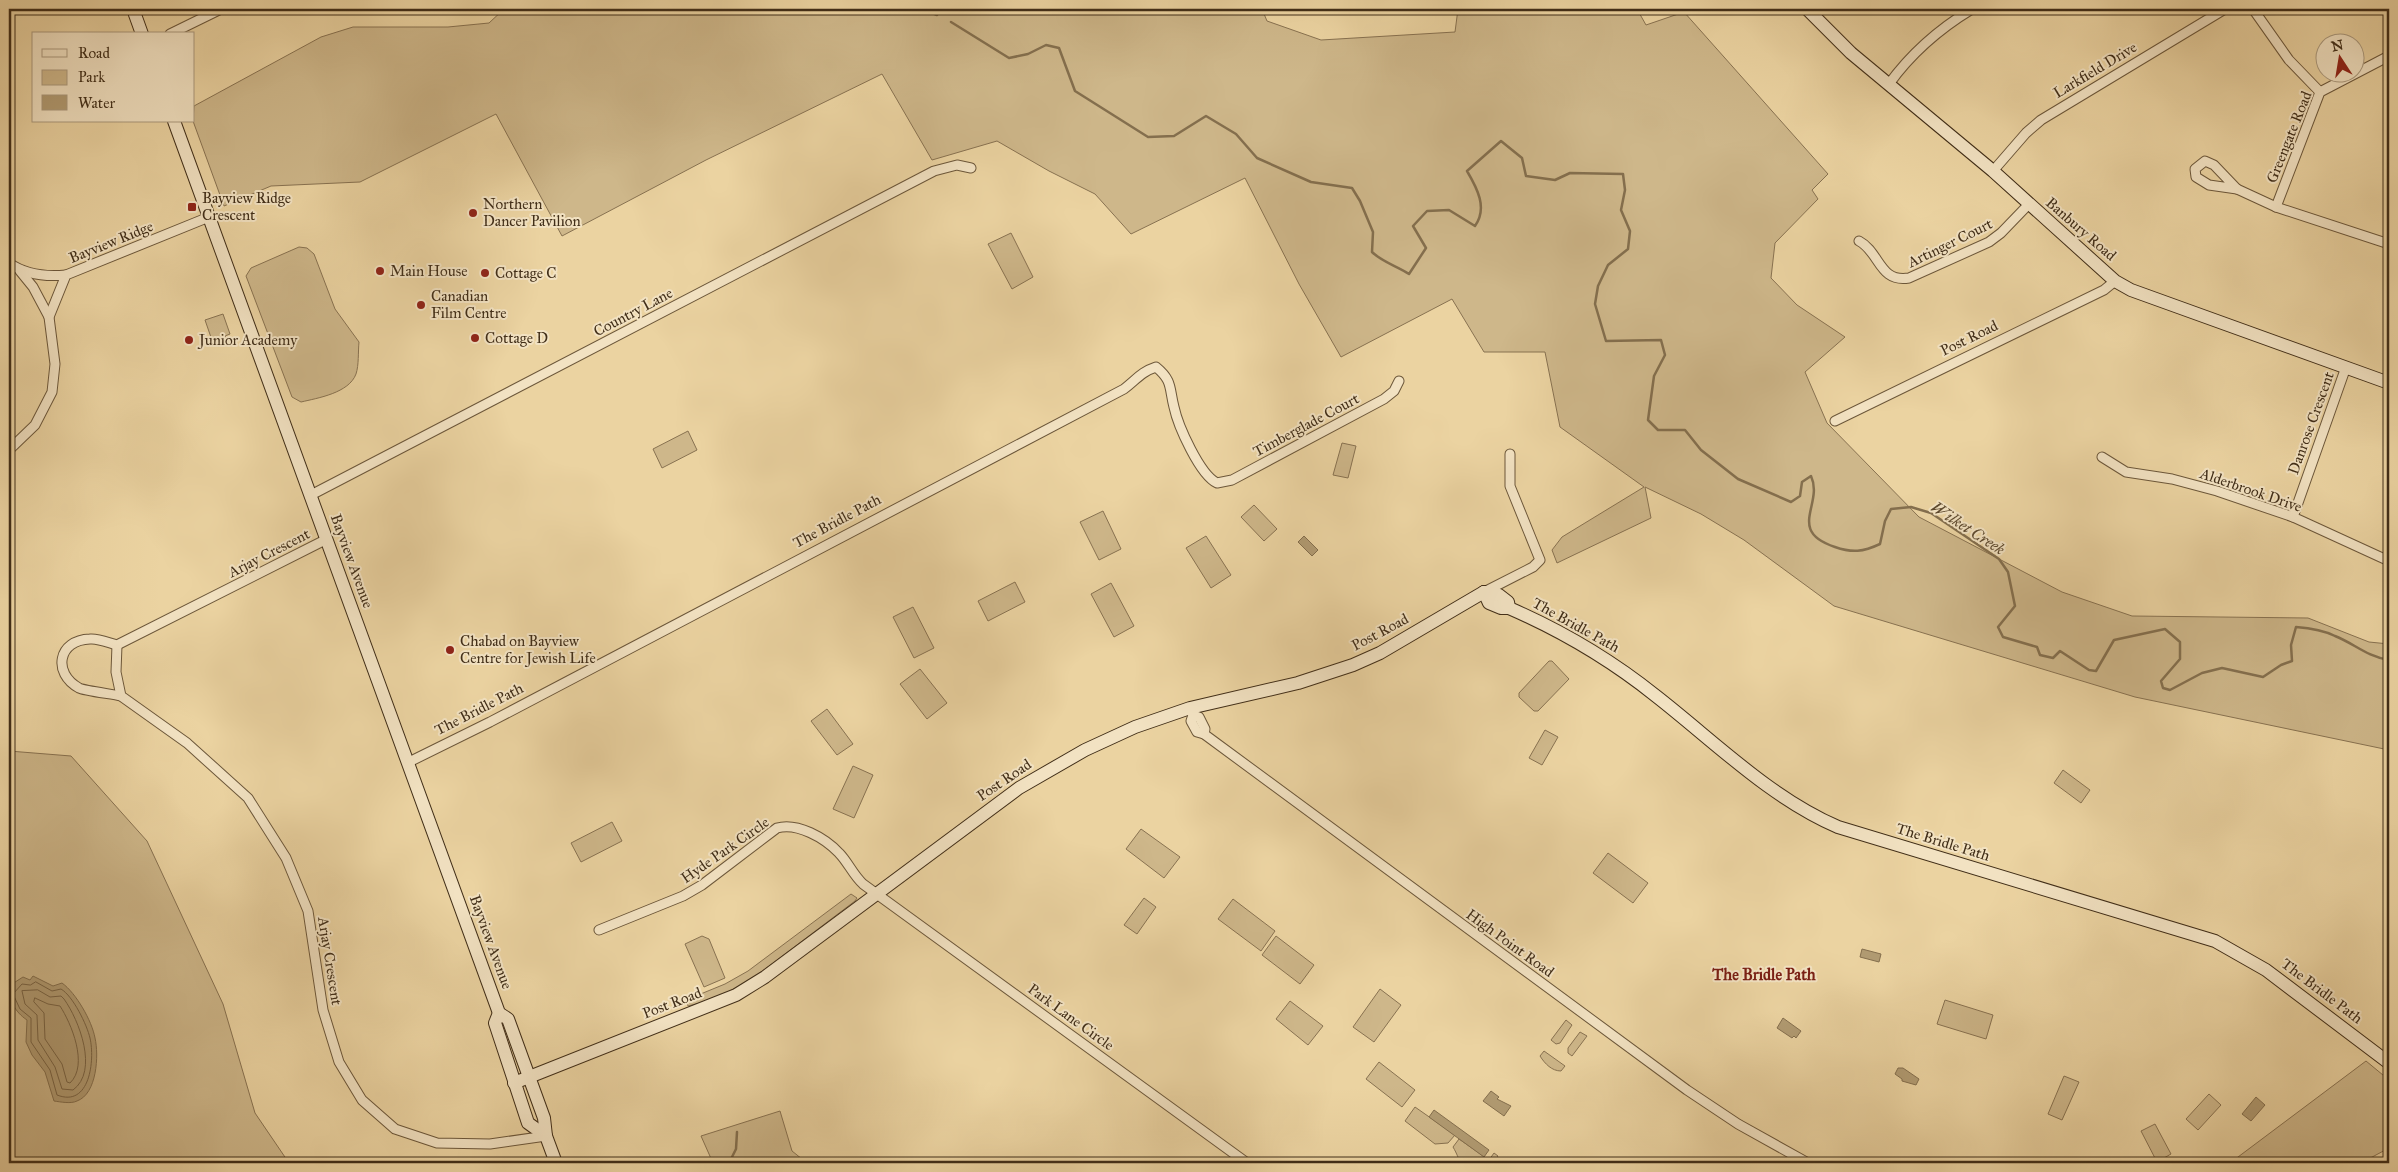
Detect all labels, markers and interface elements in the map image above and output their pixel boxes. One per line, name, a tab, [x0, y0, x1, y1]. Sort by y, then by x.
legend	[32, 32, 195, 122]
north arrow	[2316, 32, 2366, 82]
text: N	[2330, 36, 2345, 55]
street label: Larkfield Drive	[2050, 38, 2140, 102]
text: Road	[78, 44, 110, 62]
text: Park	[78, 68, 105, 86]
street label: Greengate Road	[2262, 88, 2316, 185]
text: Water	[78, 94, 115, 112]
place label: Bayview Ridge Crescent	[202, 189, 291, 224]
street label: Banbury Road	[2042, 194, 2120, 265]
place label: Northern Dancer Pavilion	[483, 195, 581, 230]
marker: Bayview Ridge Crescent	[186, 201, 198, 213]
marker: Northern Dancer Pavilion	[467, 207, 479, 219]
street label: Artinger Court	[1904, 214, 1996, 272]
street label: Bayview Ridge	[66, 217, 156, 267]
place label: Main House	[390, 262, 467, 280]
place label: Cottage C	[495, 264, 557, 282]
marker: Main House	[374, 265, 386, 277]
marker: Cottage C	[479, 267, 491, 279]
street label: Country Lane	[590, 284, 676, 340]
place label: Canadian Film Centre	[431, 287, 506, 322]
marker: Canadian Film Centre	[415, 299, 427, 311]
street label: Post Road	[1937, 316, 2001, 360]
place label: Cottage D	[485, 329, 548, 347]
place label: Junior Academy	[197, 331, 298, 350]
marker: Cottage D	[469, 332, 481, 344]
marker: Junior Academy	[183, 334, 195, 346]
street label: Danrose Crescent	[2284, 369, 2338, 477]
street label: Timberglade Court	[1250, 389, 1363, 460]
street label: Alderbrook Drive	[2197, 464, 2304, 516]
street label: The Bridle Path	[790, 490, 885, 552]
water label: Wilket Creek	[1928, 497, 2008, 559]
street label: Bayview Avenue	[327, 512, 377, 610]
street label: Arjay Crescent	[224, 524, 313, 582]
street label: The Bridle Path	[1529, 594, 1623, 657]
street label: Post Road	[1348, 609, 1412, 654]
place label: Chabad on Bayview Centre for Jewish Life	[460, 632, 596, 668]
marker: Chabad on Bayview Centre for Jewish Life	[444, 644, 456, 656]
street label: The Bridle Path	[432, 679, 527, 739]
street label: Post Road	[973, 755, 1035, 805]
street label: Hyde Park Circle	[677, 813, 773, 887]
street label: The Bridle Path	[1894, 819, 1993, 865]
street label: Bayview Avenue	[466, 893, 516, 991]
street label: High Point Road	[1463, 905, 1558, 981]
street label: Arjay Crescent	[314, 915, 346, 1007]
street label: The Bridle Path	[2278, 955, 2367, 1028]
district label: The Bridle Path	[1711, 965, 1816, 984]
street label: Park Lane Circle	[1025, 980, 1117, 1054]
street label: Post Road	[640, 983, 705, 1022]

